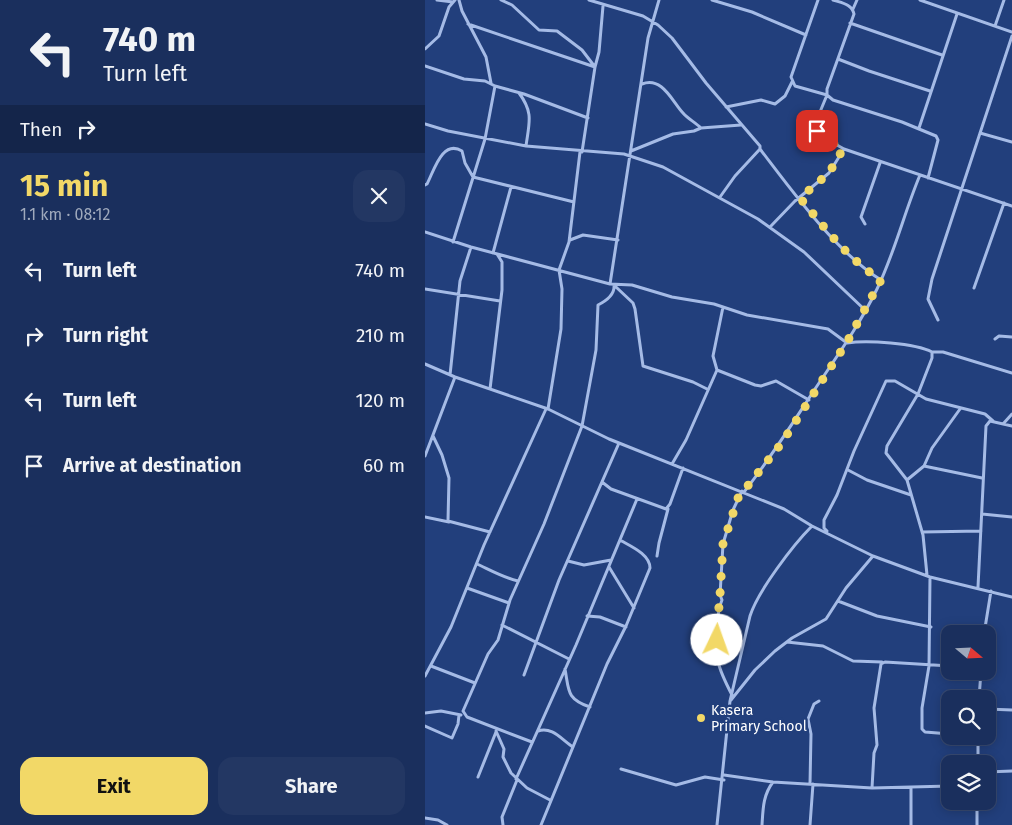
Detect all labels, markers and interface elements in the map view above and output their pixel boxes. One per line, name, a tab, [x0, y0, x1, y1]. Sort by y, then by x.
text: 740 m	[103, 18, 196, 60]
icon: left	[20, 20, 85, 85]
text: Turn left	[103, 60, 187, 87]
pin	[796, 110, 838, 152]
icon: right	[72, 115, 100, 143]
icon: arrive	[803, 117, 831, 145]
text: Then	[20, 118, 62, 141]
text: 15 min	[20, 168, 108, 204]
button: close	[353, 170, 405, 222]
text: 1.1 km · 08:12	[20, 205, 110, 224]
icon: left	[20, 257, 48, 285]
text: Turn left	[63, 259, 137, 282]
text: 740 m	[355, 259, 405, 282]
icon: right	[20, 322, 48, 350]
text: Turn right	[63, 324, 148, 347]
text: 210 m	[356, 324, 405, 347]
icon: left	[20, 387, 48, 415]
text: Turn left	[63, 389, 137, 412]
text: 120 m	[355, 389, 405, 412]
icon: arrive	[20, 452, 48, 480]
text: Arrive at destination	[63, 454, 242, 477]
text: 60 m	[363, 454, 405, 477]
position arrow	[690, 613, 742, 665]
north arrow	[941, 625, 996, 680]
map controls	[941, 625, 996, 810]
button: search	[941, 690, 996, 745]
place label: Kasera Primary School	[711, 702, 807, 735]
marker: Kasera Primary School	[695, 712, 707, 724]
button: layers	[941, 755, 996, 810]
button: Exit	[20, 757, 208, 815]
button: Share	[218, 757, 405, 815]

